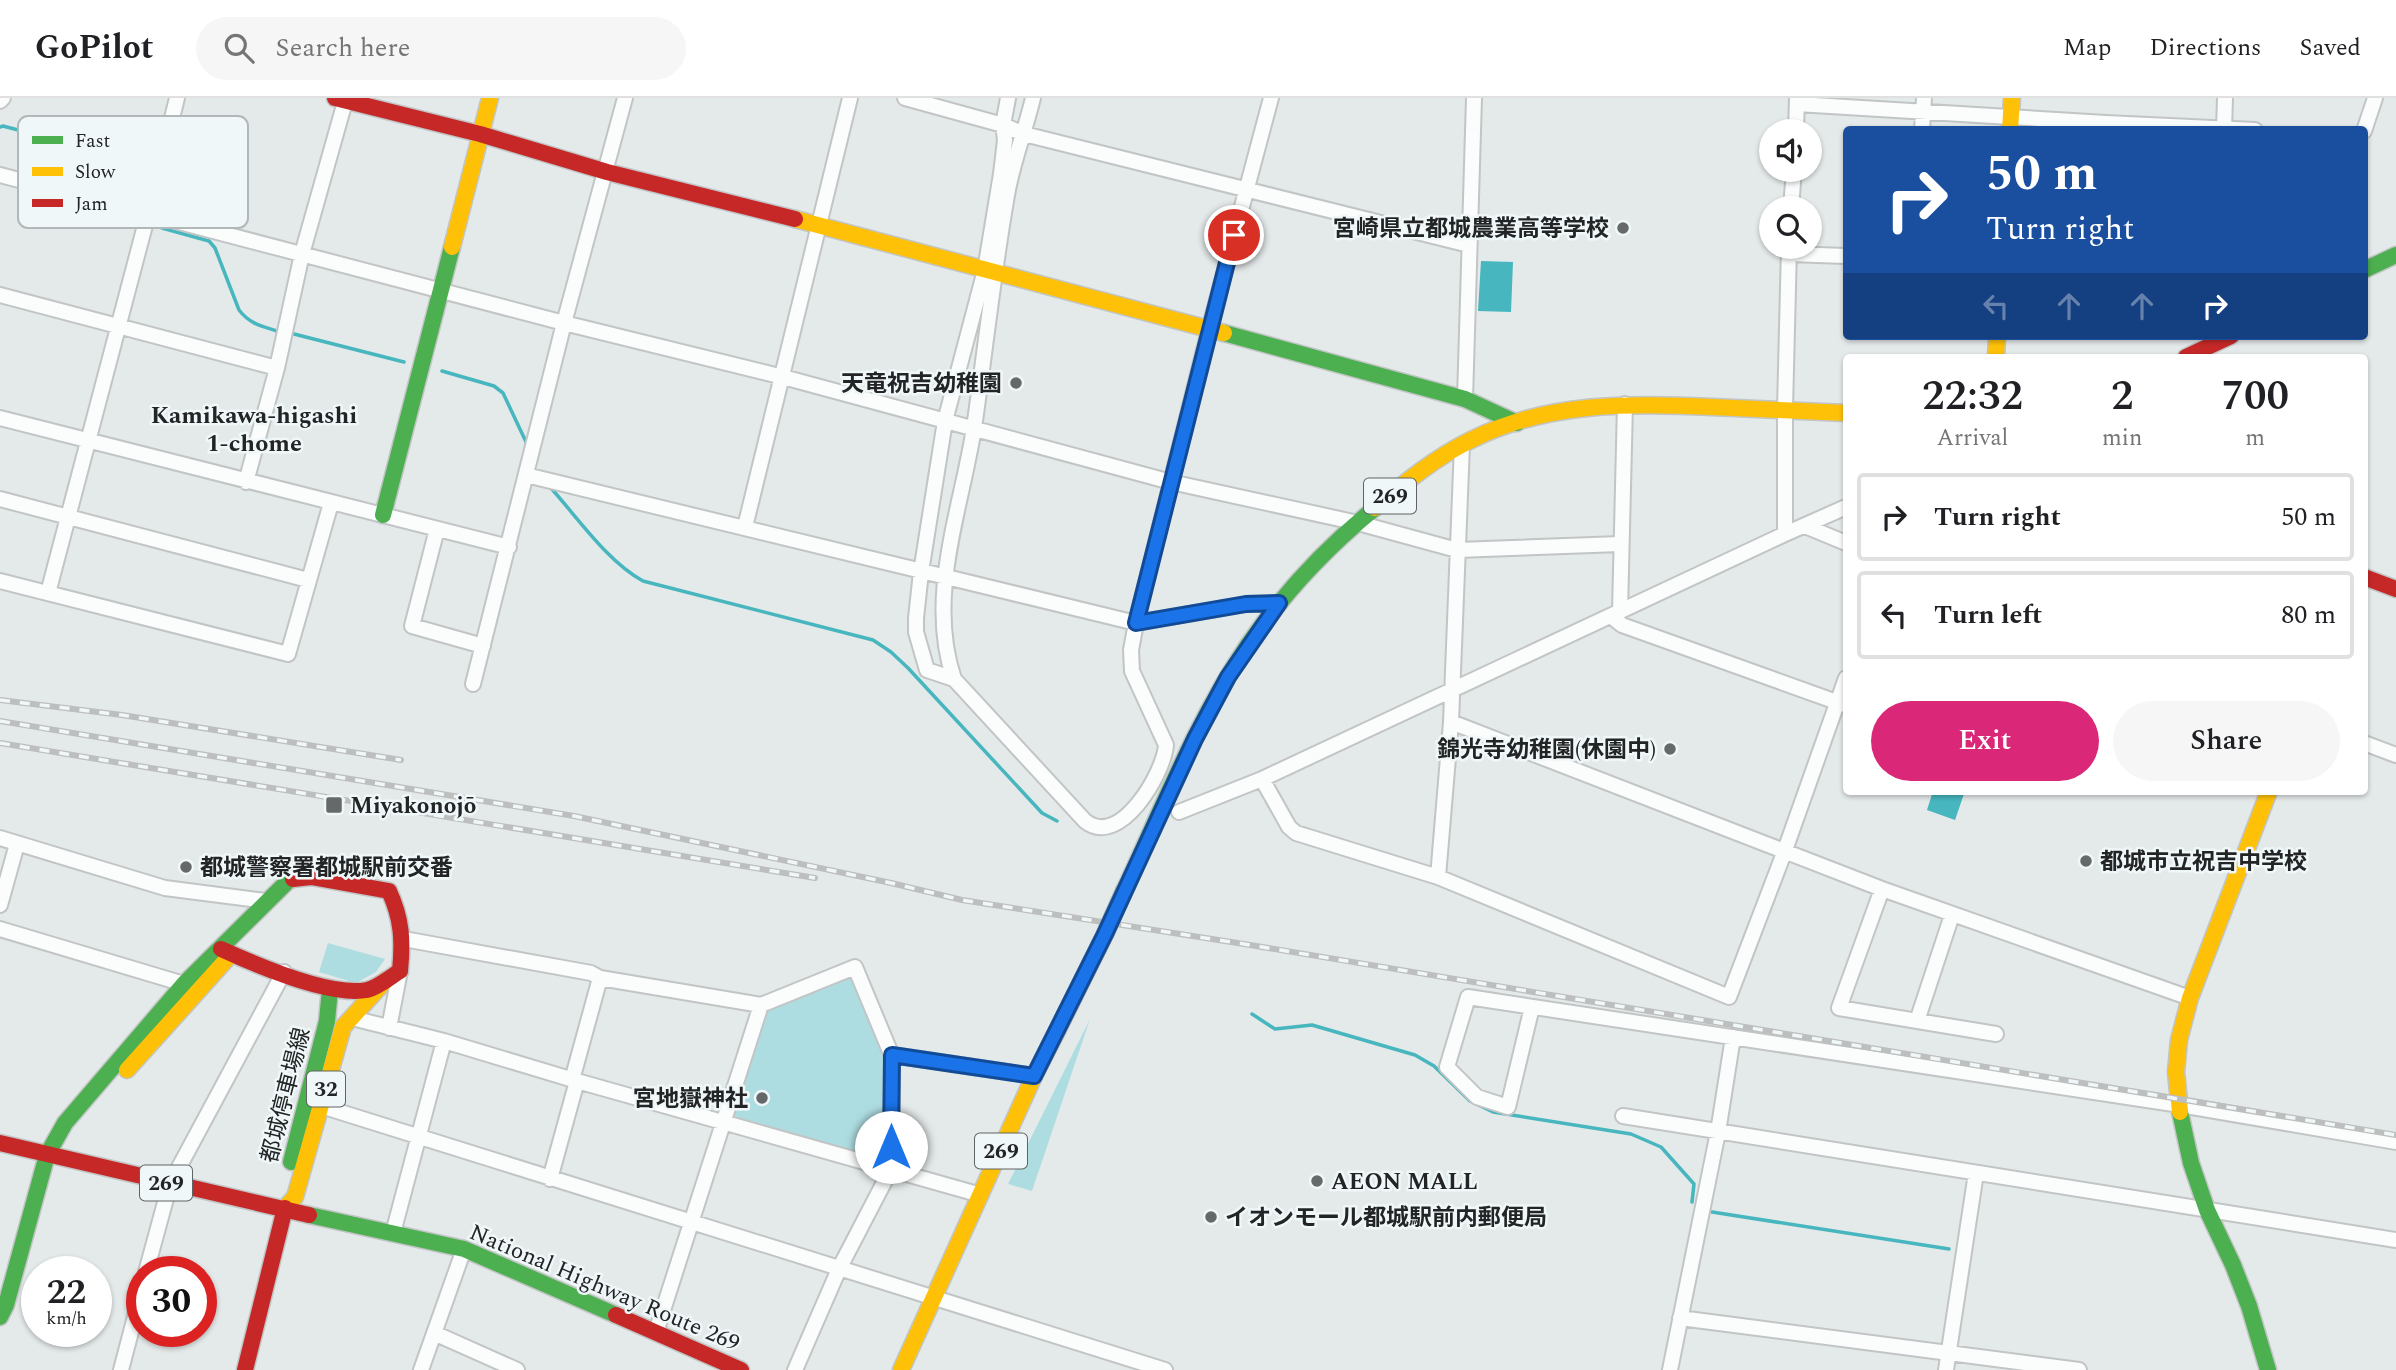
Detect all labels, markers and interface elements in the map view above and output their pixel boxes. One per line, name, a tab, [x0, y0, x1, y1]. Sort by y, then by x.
search box	[196, 17, 686, 80]
text: GoPilot	[35, 23, 154, 73]
text: Search here	[276, 28, 410, 68]
icon: search	[220, 29, 258, 67]
text: Map	[2063, 30, 2111, 66]
text: Directions	[2149, 30, 2261, 66]
text: Saved	[2299, 30, 2361, 66]
legend	[18, 116, 248, 228]
map controls	[1759, 119, 1822, 259]
button: sound	[1759, 119, 1822, 182]
text: Fast	[75, 127, 111, 156]
text: 50 m	[1986, 137, 2097, 212]
icon: right	[1871, 154, 1962, 245]
text: Slow	[75, 158, 116, 187]
text: Jam	[75, 190, 107, 219]
button: search	[1759, 196, 1822, 259]
pin	[1204, 205, 1264, 265]
text: Turn right	[1986, 205, 2134, 254]
place label: 宮崎県立都城農業高等学校	[1333, 212, 1609, 247]
icon: arrive	[1215, 216, 1253, 254]
marker: 宮崎県立都城農業高等学校	[1615, 220, 1631, 236]
icon: left	[1977, 287, 2015, 325]
icon: ahead	[2050, 287, 2088, 325]
icon: ahead	[2123, 287, 2161, 325]
icon: right	[2196, 287, 2234, 325]
text: 22:32	[1922, 365, 2023, 428]
text: 2	[2111, 365, 2133, 428]
text: 700	[2221, 365, 2289, 428]
place label: 天竜祝吉幼稚園	[841, 367, 1002, 402]
marker: 天竜祝吉幼稚園	[1008, 375, 1024, 391]
district label: Kamikawa-higashi 1-chome	[151, 398, 357, 462]
text: Arrival	[1937, 421, 2008, 456]
text: min	[2102, 421, 2142, 456]
text: m	[2245, 421, 2265, 456]
road number: 269	[1364, 478, 1416, 514]
text: Turn right	[1934, 497, 2061, 537]
text: 50 m	[2281, 497, 2336, 537]
icon: right	[1875, 498, 1913, 536]
text: Turn left	[1934, 595, 2042, 635]
text: 80 m	[2281, 595, 2336, 635]
icon: left	[1875, 596, 1913, 634]
button: Exit	[1871, 701, 2099, 781]
button: Share	[2113, 701, 2340, 781]
place label: 錦光寺幼稚園(休園中)	[1437, 733, 1656, 768]
marker: 錦光寺幼稚園(休園中)	[1662, 741, 1678, 757]
place label: Miyakonojō	[350, 789, 476, 824]
marker: Miyakonojō	[324, 795, 344, 815]
place label: 都城市立祝吉中学校	[2100, 845, 2307, 880]
place label: 都城警察署都城駅前交番	[200, 851, 453, 886]
marker: 都城市立祝吉中学校	[2078, 853, 2094, 869]
marker: 都城警察署都城駅前交番	[178, 859, 194, 875]
street label: 都城停車場線	[253, 1024, 320, 1167]
road number: 32	[307, 1072, 345, 1107]
place label: 宮地嶽神社	[633, 1082, 748, 1117]
marker: 宮地嶽神社	[754, 1090, 770, 1106]
position arrow	[854, 1110, 928, 1184]
road number: 269	[975, 1134, 1027, 1168]
place label: AEON MALL	[1331, 1165, 1478, 1200]
road number: 269	[140, 1166, 192, 1200]
marker: AEON MALL	[1309, 1173, 1325, 1189]
place label: イオンモール都城駅前内郵便局	[1225, 1201, 1547, 1236]
marker: イオンモール都城駅前内郵便局	[1203, 1209, 1219, 1225]
street label: National Highway Route 269	[464, 1215, 745, 1361]
speed limit sign: 30	[126, 1256, 217, 1347]
text: 22	[47, 1266, 86, 1319]
text: km/h	[46, 1305, 87, 1332]

